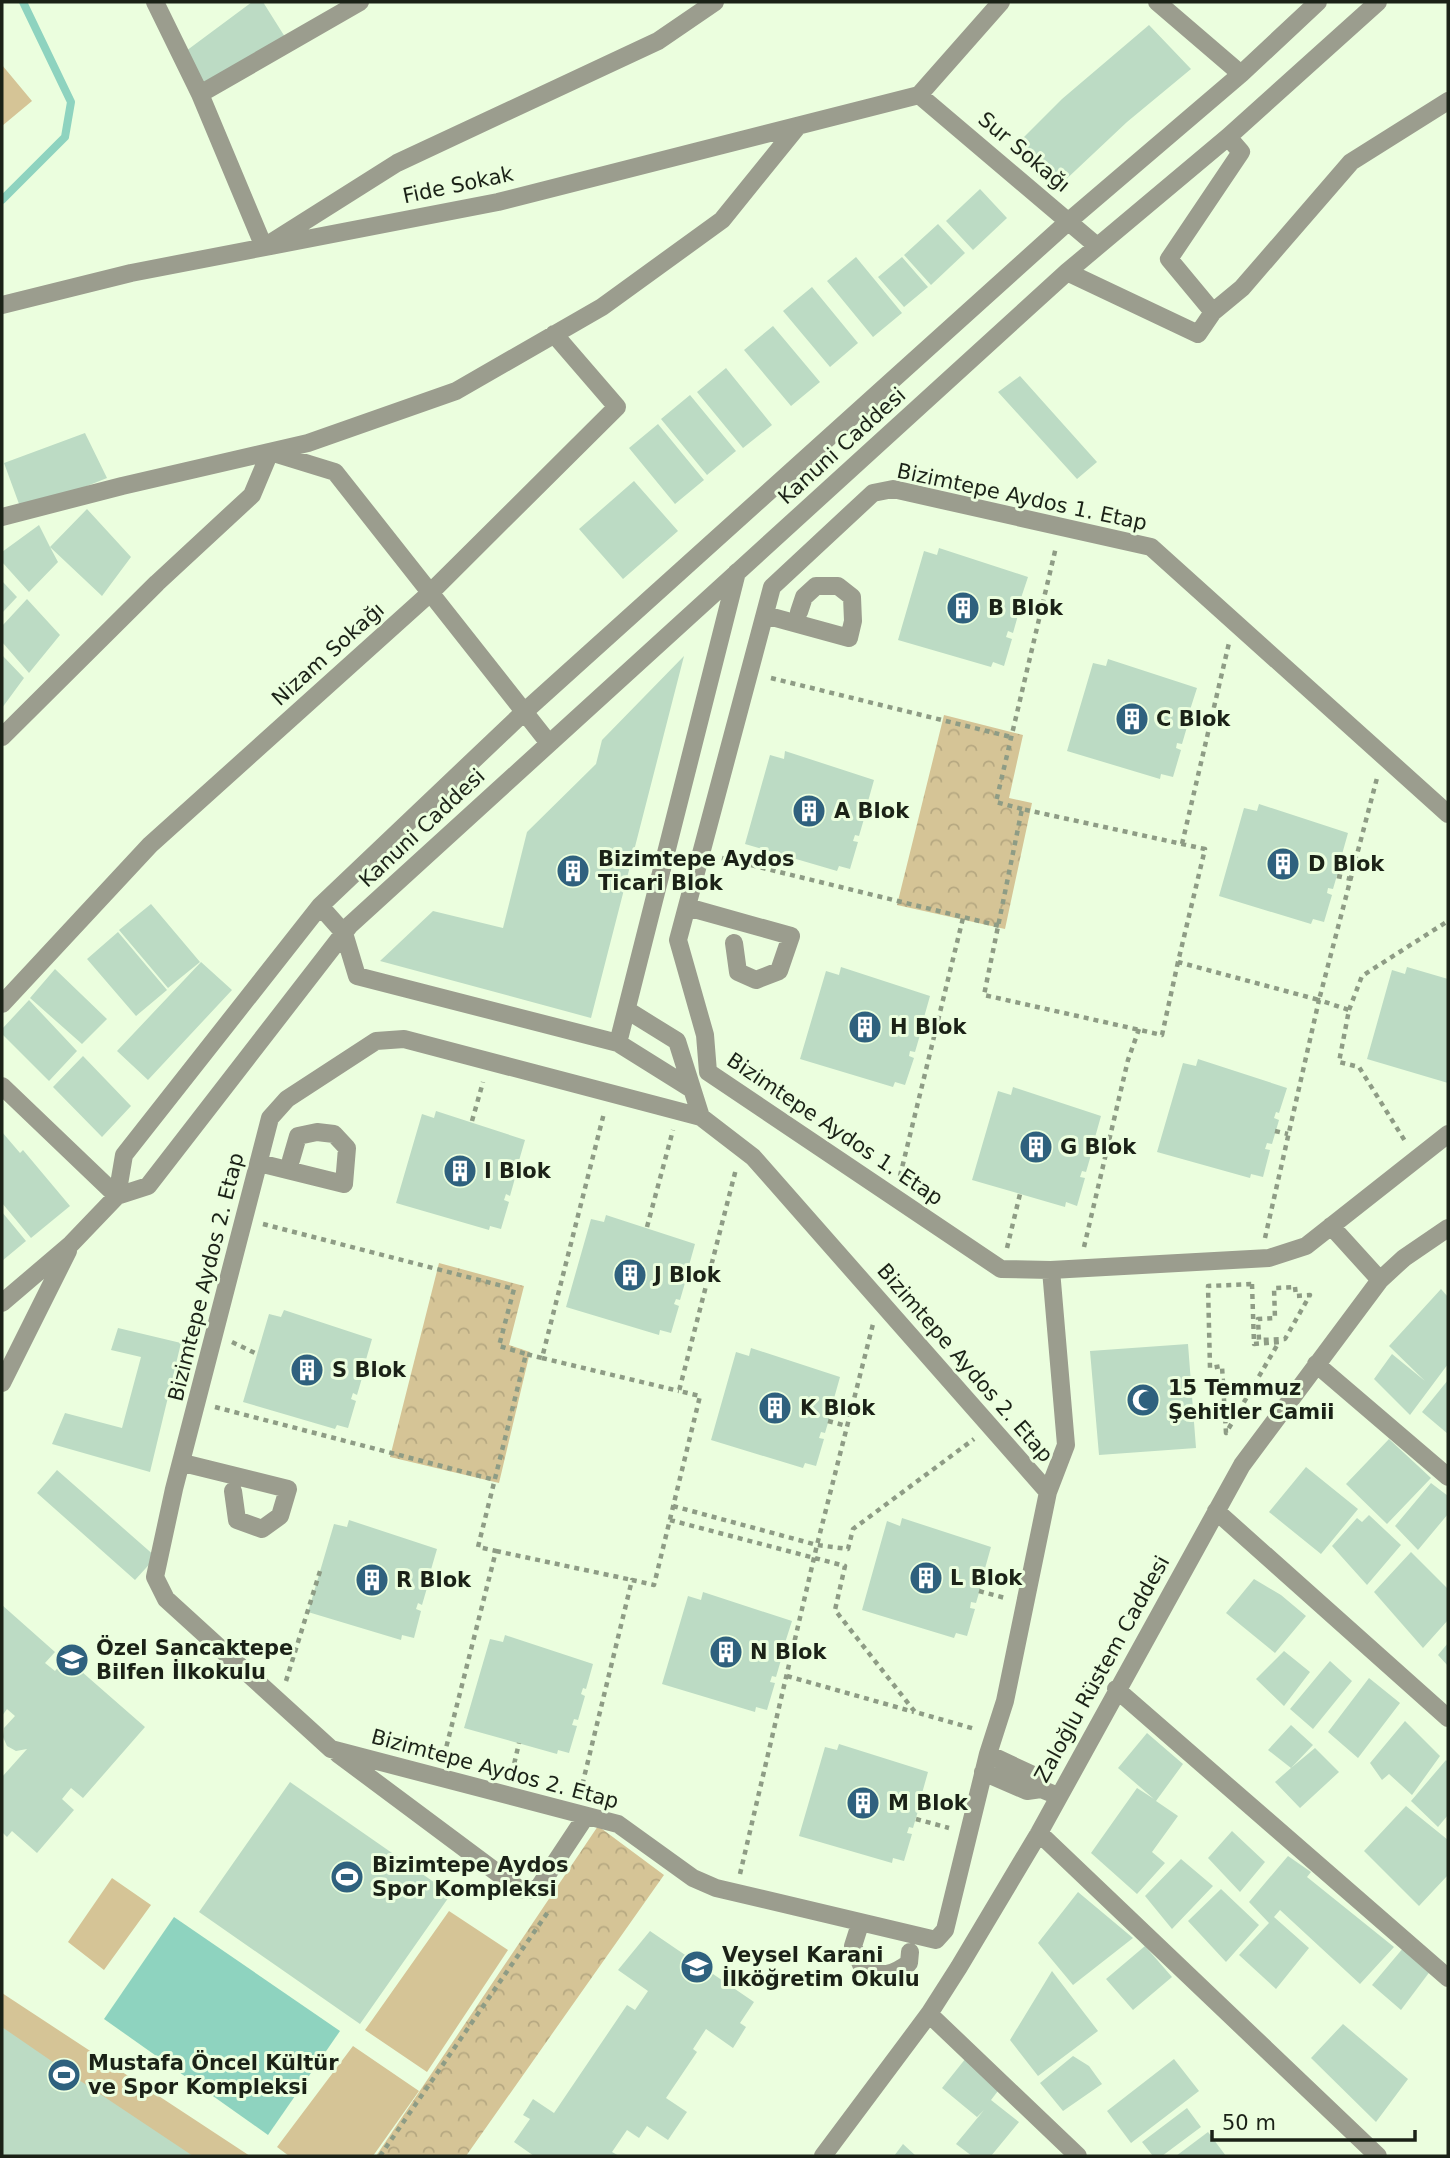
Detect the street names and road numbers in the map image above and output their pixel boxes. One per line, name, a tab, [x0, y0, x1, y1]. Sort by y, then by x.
street label: Sur Sokağı	[973, 107, 1075, 197]
street label: Fide Sokak	[401, 161, 516, 208]
street label: Kanuni Caddesi	[774, 383, 910, 509]
street label: Bizimtepe Aydos 1. Etap	[895, 459, 1149, 535]
street label: Nizam Sokağı	[267, 597, 389, 711]
street label: Kanuni Caddesi	[354, 764, 490, 892]
street label: Bizimtepe Aydos 1. Etap	[722, 1048, 948, 1210]
street label: Bizimtepe Aydos 2. Etap	[163, 1150, 249, 1404]
street label: Bizimtepe Aydos 2. Etap	[872, 1259, 1058, 1467]
street label: Zaloğlu Rüstem Caddesi	[1030, 1552, 1174, 1786]
street label: Bizimtepe Aydos 2. Etap	[369, 1724, 621, 1814]

